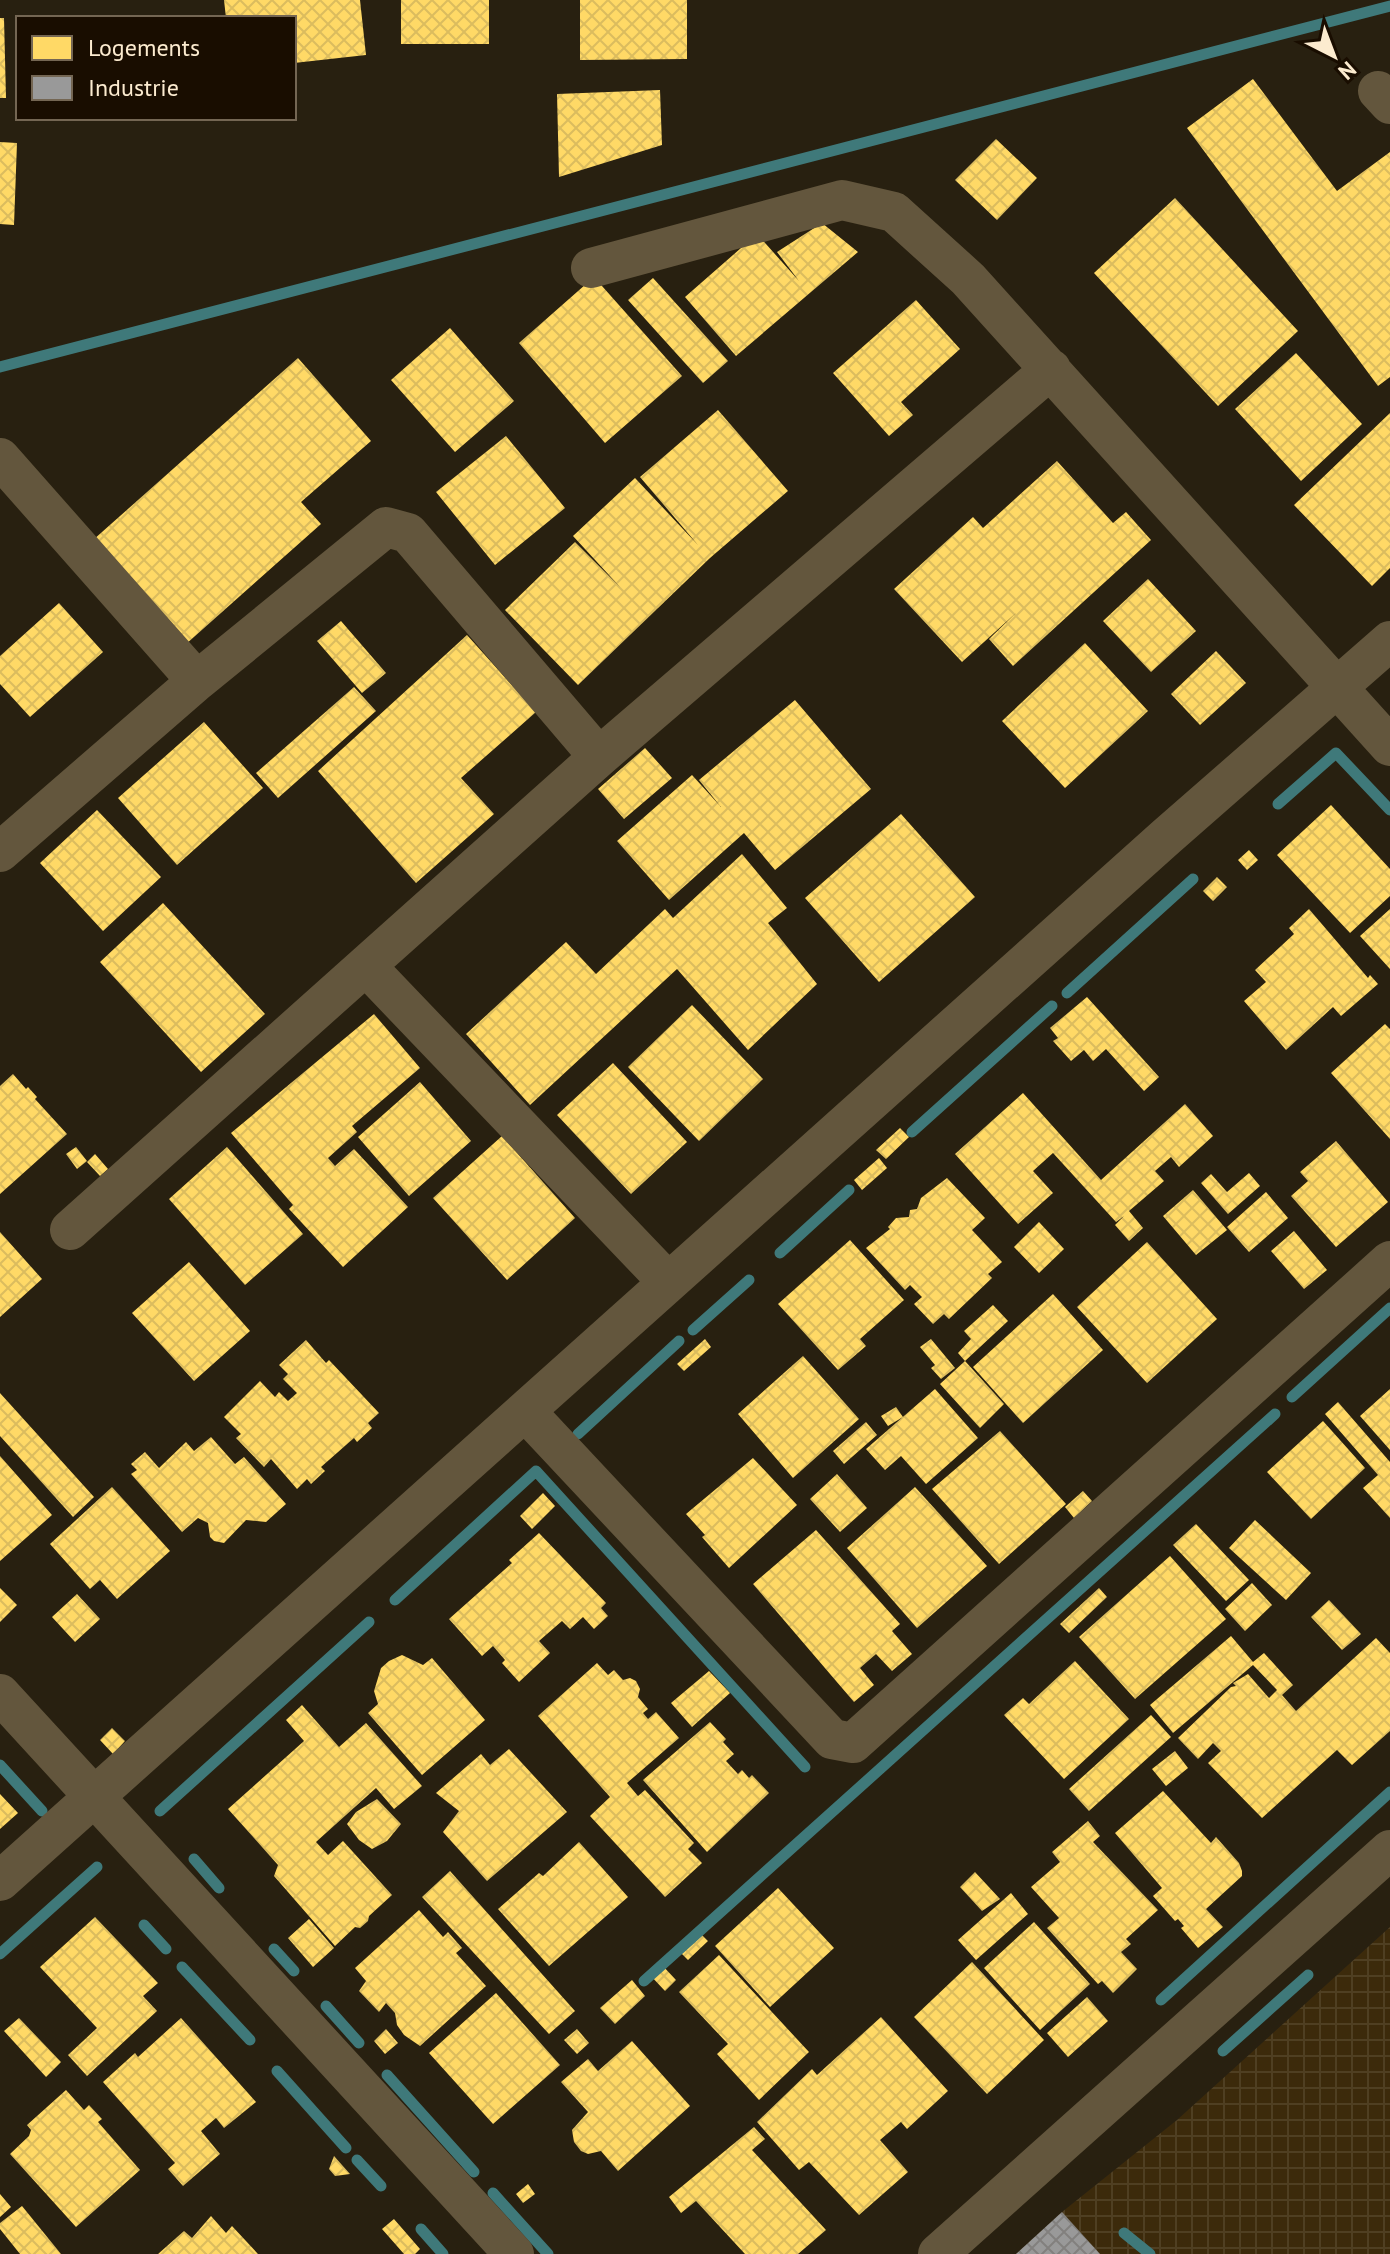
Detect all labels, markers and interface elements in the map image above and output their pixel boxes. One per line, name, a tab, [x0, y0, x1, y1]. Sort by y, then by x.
legend	[16, 16, 296, 120]
north arrow	[1294, 16, 1374, 96]
text: Logements	[88, 32, 200, 63]
text: N	[1333, 56, 1362, 86]
text: Industrie	[88, 72, 179, 103]

